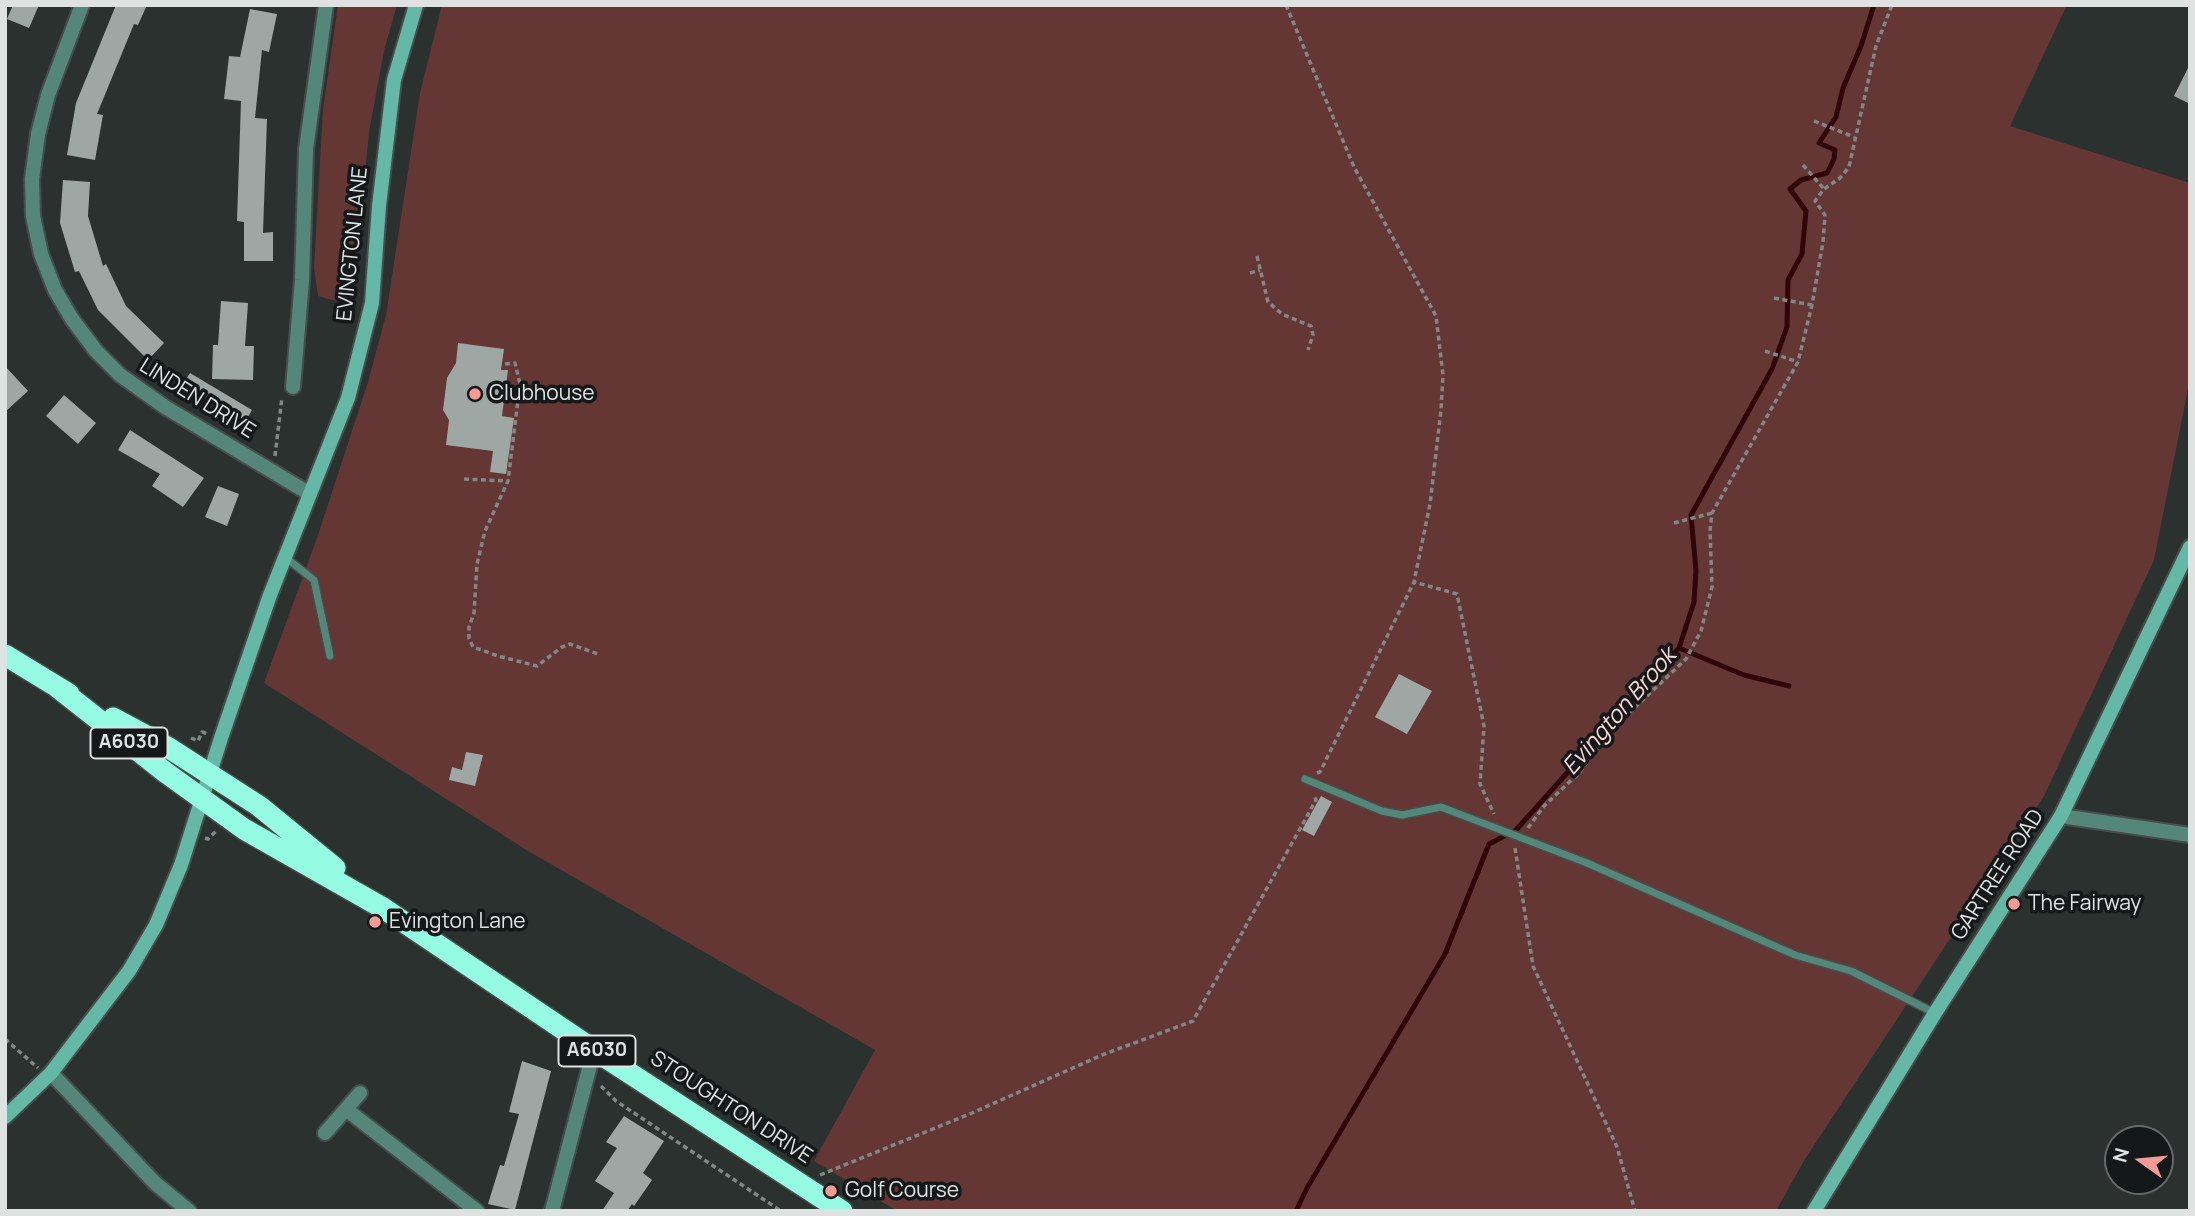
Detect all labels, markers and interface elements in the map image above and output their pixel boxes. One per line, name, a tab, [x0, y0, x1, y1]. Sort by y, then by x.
street label: EVINGTON LANE	[332, 166, 374, 322]
street label: LINDEN DRIVE	[135, 353, 259, 445]
place label: Clubhouse	[489, 381, 595, 407]
marker: Clubhouse	[467, 386, 483, 402]
water label: Evington Brook	[1557, 643, 1683, 781]
road number: A6030	[90, 728, 168, 758]
street label: GARTREE ROAD	[1947, 805, 2049, 945]
place label: The Fairway	[2028, 891, 2141, 917]
marker: The Fairway	[2006, 896, 2022, 912]
place label: Evington Lane	[389, 909, 526, 935]
marker: Evington Lane	[367, 914, 383, 930]
road number: A6030	[558, 1036, 636, 1066]
street label: STOUGHTON DRIVE	[645, 1046, 817, 1170]
north arrow	[2104, 1125, 2174, 1195]
text: N	[2106, 1145, 2135, 1165]
place label: Golf Course	[845, 1178, 959, 1204]
marker: Golf Course	[823, 1183, 839, 1199]

